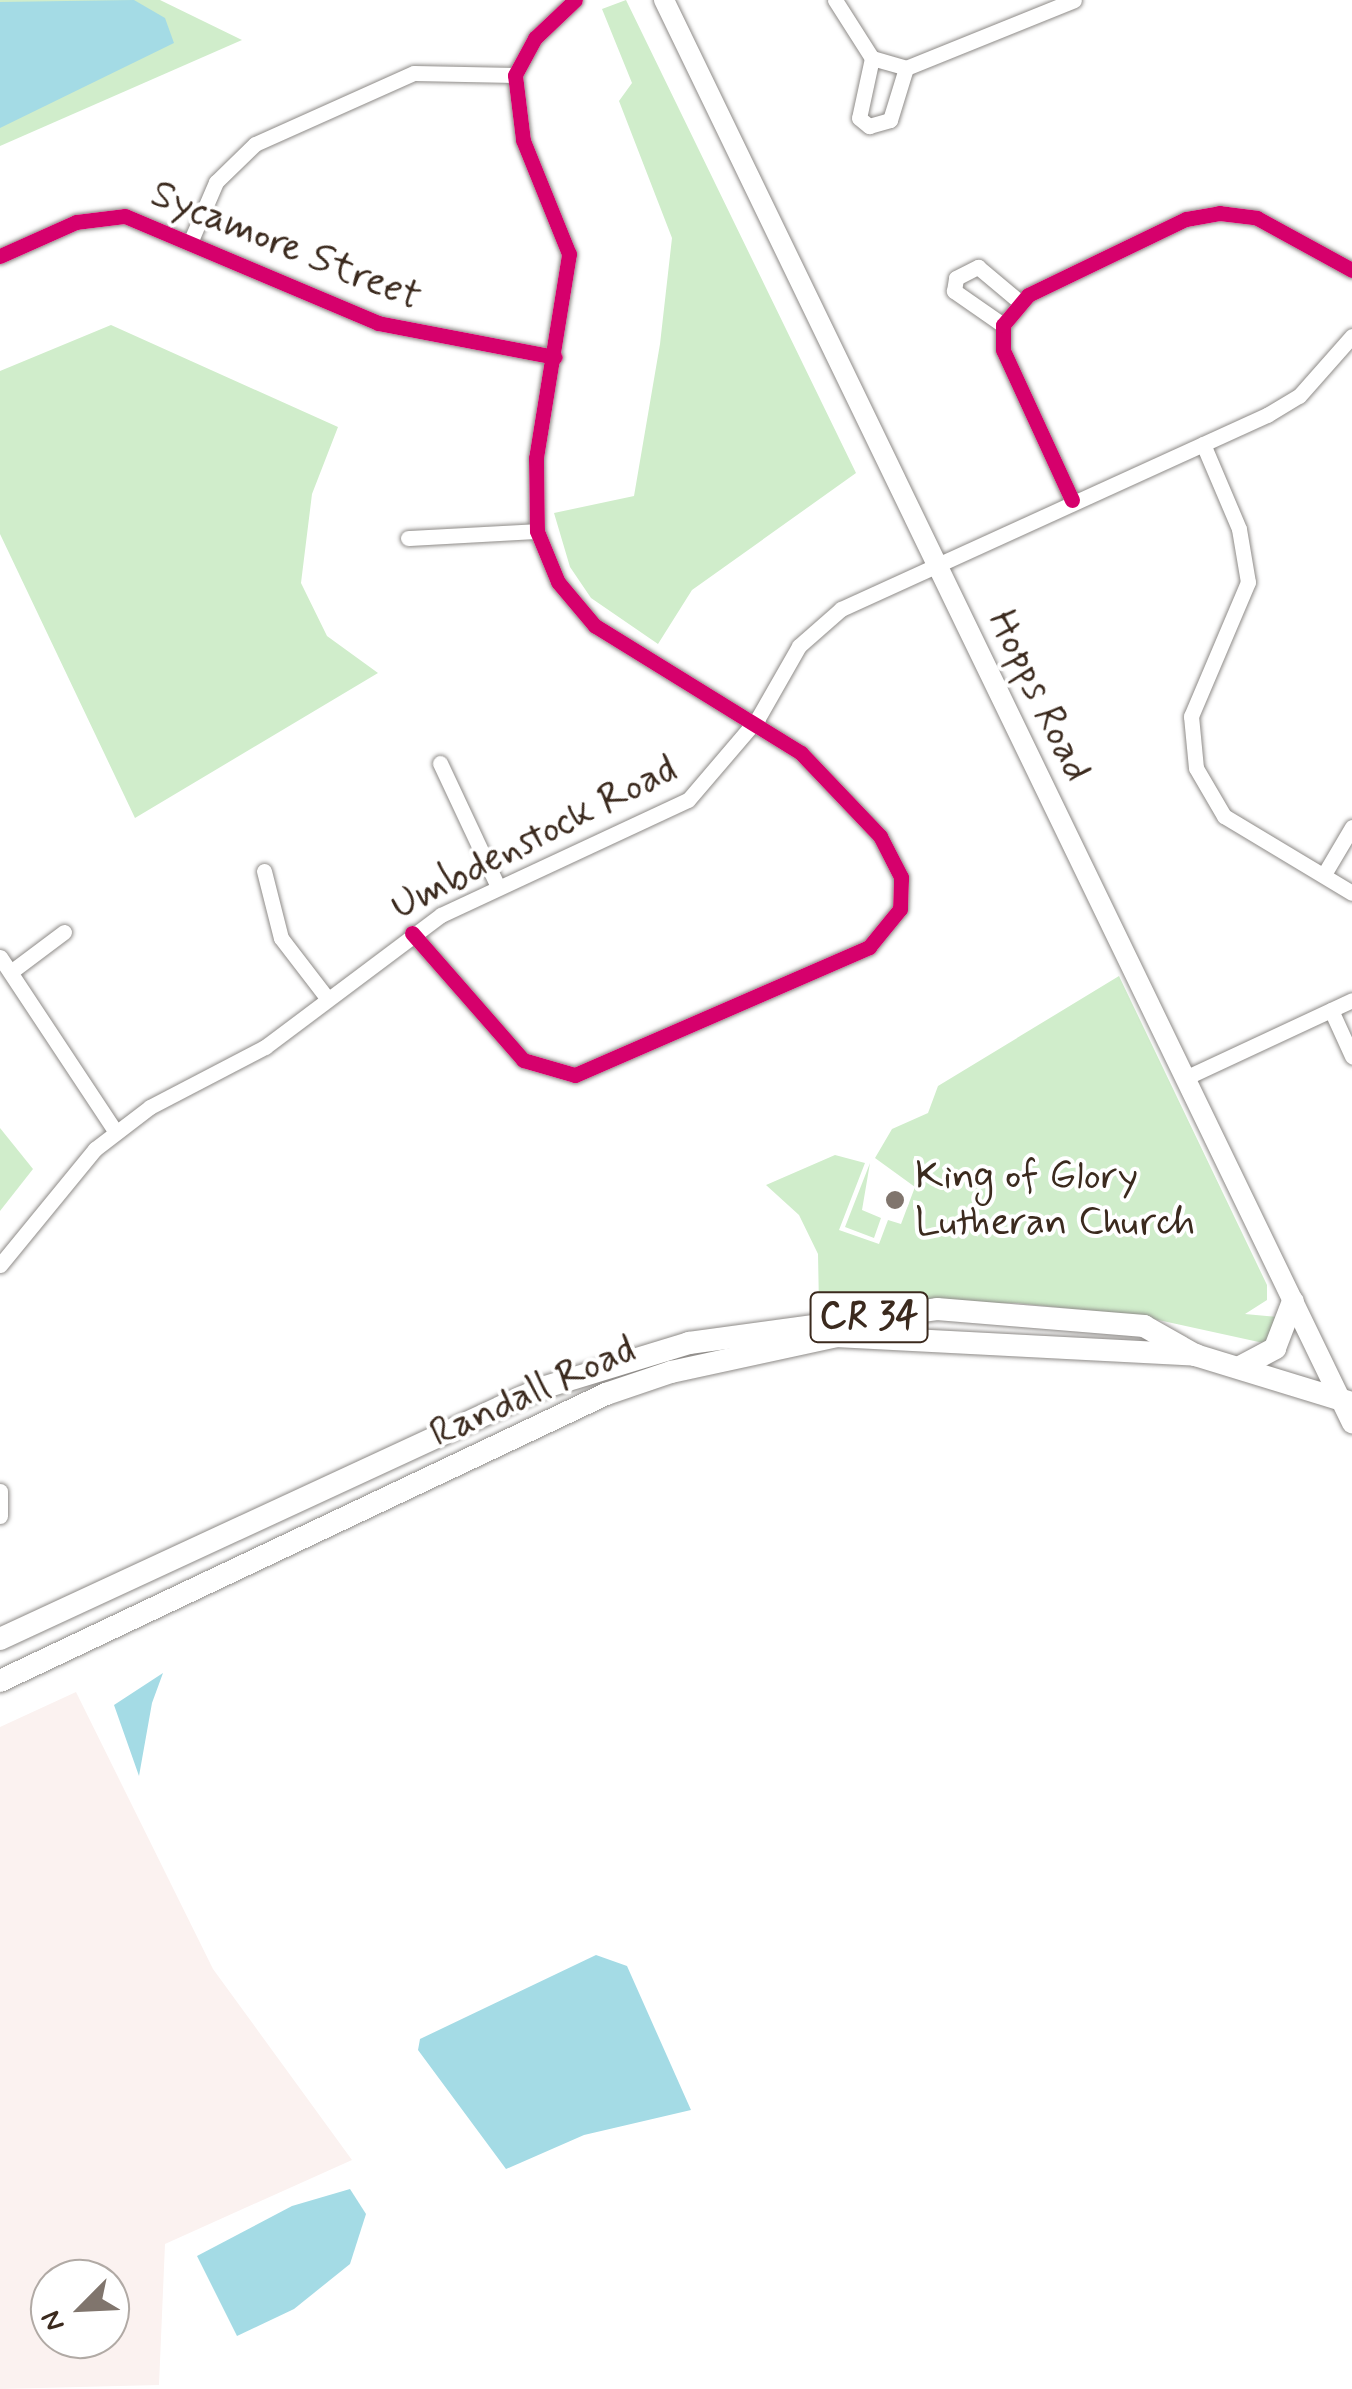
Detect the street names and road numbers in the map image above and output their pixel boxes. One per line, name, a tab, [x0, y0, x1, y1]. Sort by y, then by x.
street label: Sycamore Street	[145, 170, 427, 322]
street label: Hopps Road	[977, 602, 1101, 790]
street label: Umbdenstock Road	[384, 746, 684, 930]
road number: CR 34	[809, 1284, 929, 1350]
street label: Randall Road	[424, 1326, 642, 1458]

